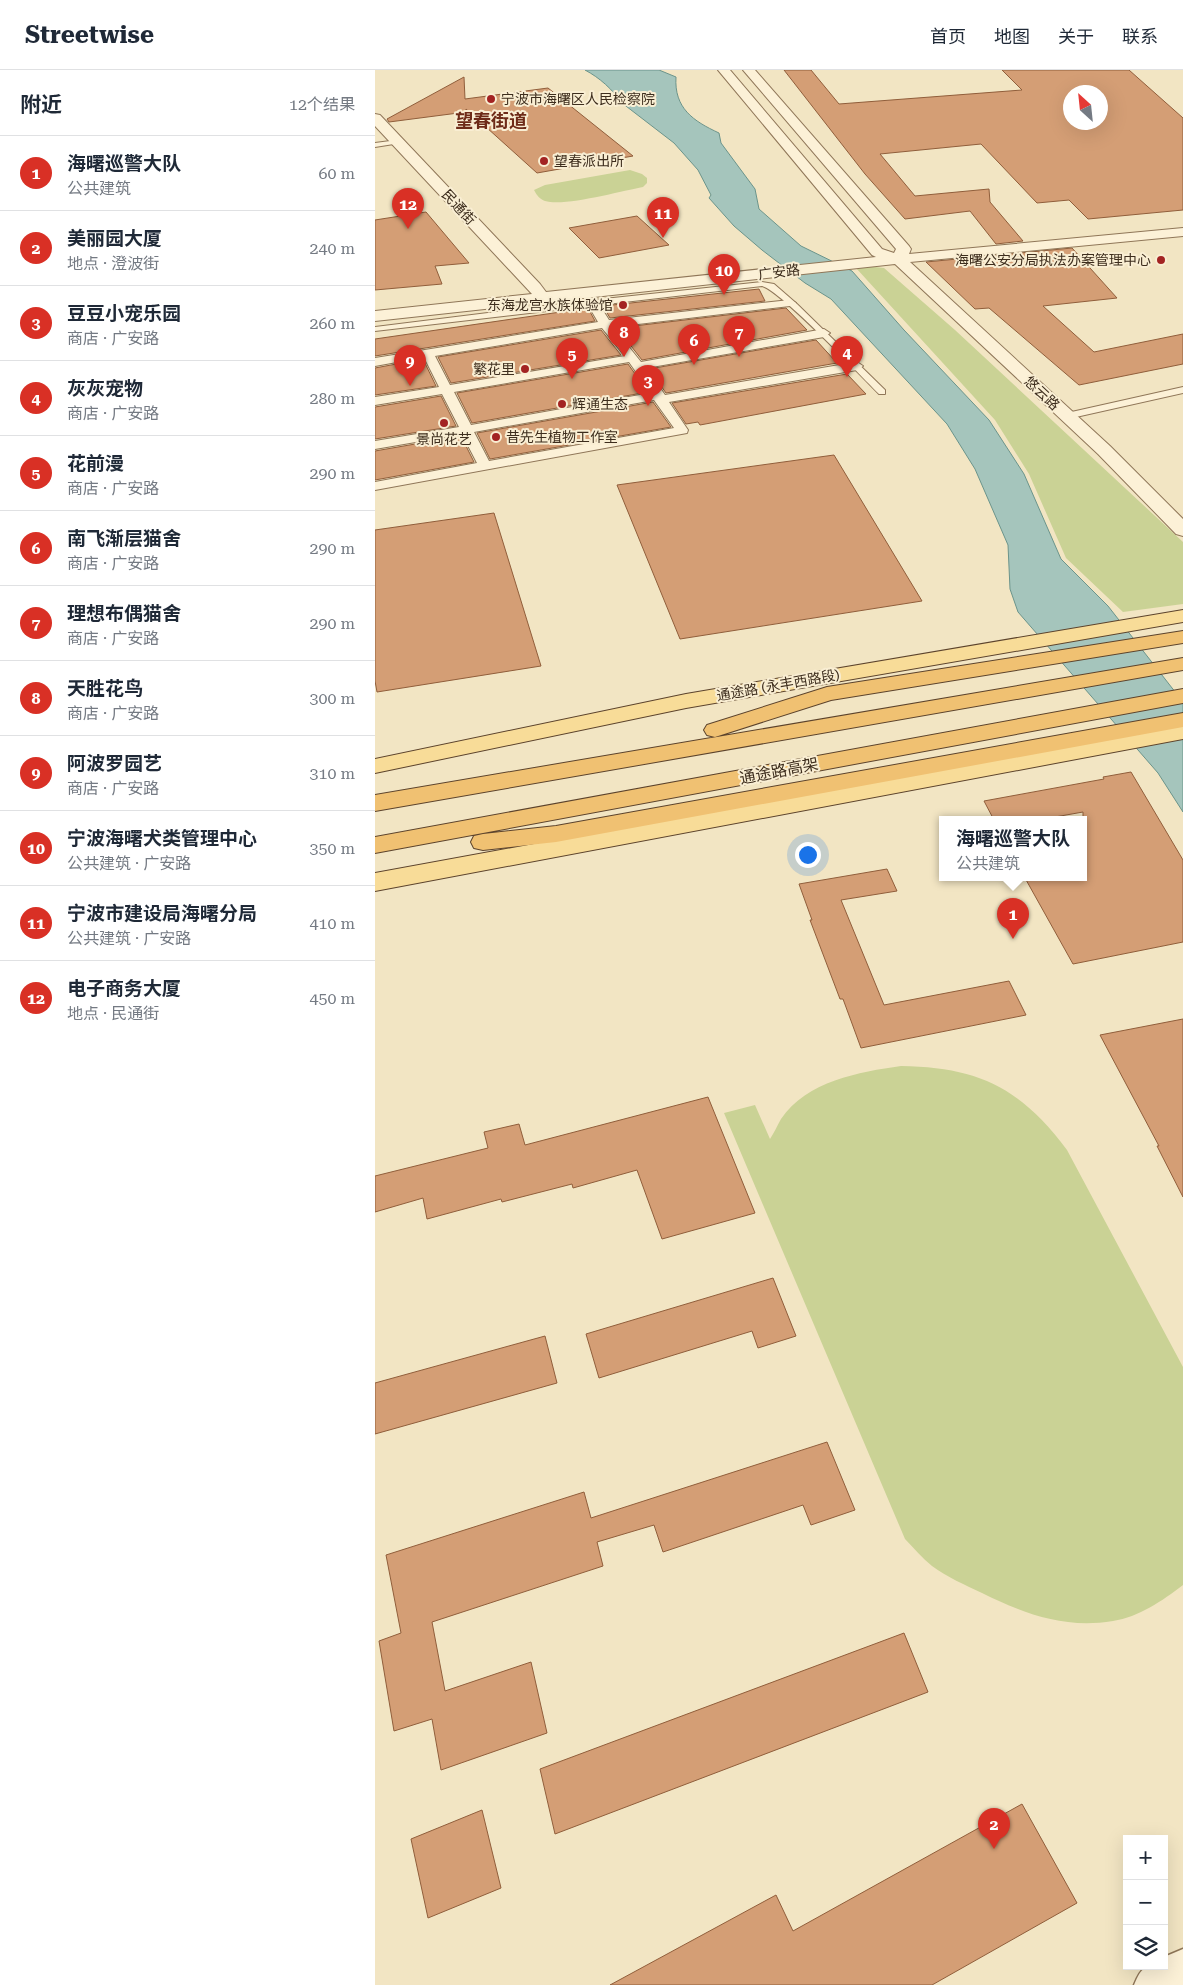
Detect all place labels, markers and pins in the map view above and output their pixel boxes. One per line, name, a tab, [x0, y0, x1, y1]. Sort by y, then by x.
place label: 宁波市海曙区人民检察院	[501, 91, 655, 107]
marker: 宁波市海曙区人民检察院	[485, 93, 497, 105]
place label: 望春派出所	[554, 153, 624, 169]
marker: 望春派出所	[538, 155, 550, 167]
pin: 12	[392, 188, 424, 229]
pin: 11	[647, 197, 679, 238]
place label: 海曙公安分局执法办案管理中心	[955, 252, 1151, 268]
pin: 10	[708, 254, 740, 295]
marker: 海曙公安分局执法办案管理中心	[1155, 254, 1167, 266]
place label: 东海龙宫水族体验馆	[487, 297, 613, 313]
marker: 东海龙宫水族体验馆	[617, 299, 629, 311]
pin: 8	[608, 316, 640, 357]
pin: 7	[723, 316, 755, 357]
pin: 6	[678, 324, 710, 365]
pin: 4	[831, 336, 863, 377]
pin: 5	[556, 338, 588, 379]
pin: 9	[394, 345, 426, 386]
place label: 繁花里	[473, 361, 515, 377]
marker: 繁花里	[519, 363, 531, 375]
pin: 3	[632, 365, 664, 406]
place label: 辉通生态	[572, 396, 628, 412]
marker: 辉通生态	[556, 398, 568, 410]
marker: 景尚花艺	[438, 417, 450, 429]
place label: 昔先生植物工作室	[506, 429, 618, 445]
place label: 景尚花艺	[416, 431, 472, 447]
marker: 昔先生植物工作室	[490, 431, 502, 443]
pin: 1	[997, 898, 1029, 939]
pin: 2	[978, 1808, 1010, 1849]

